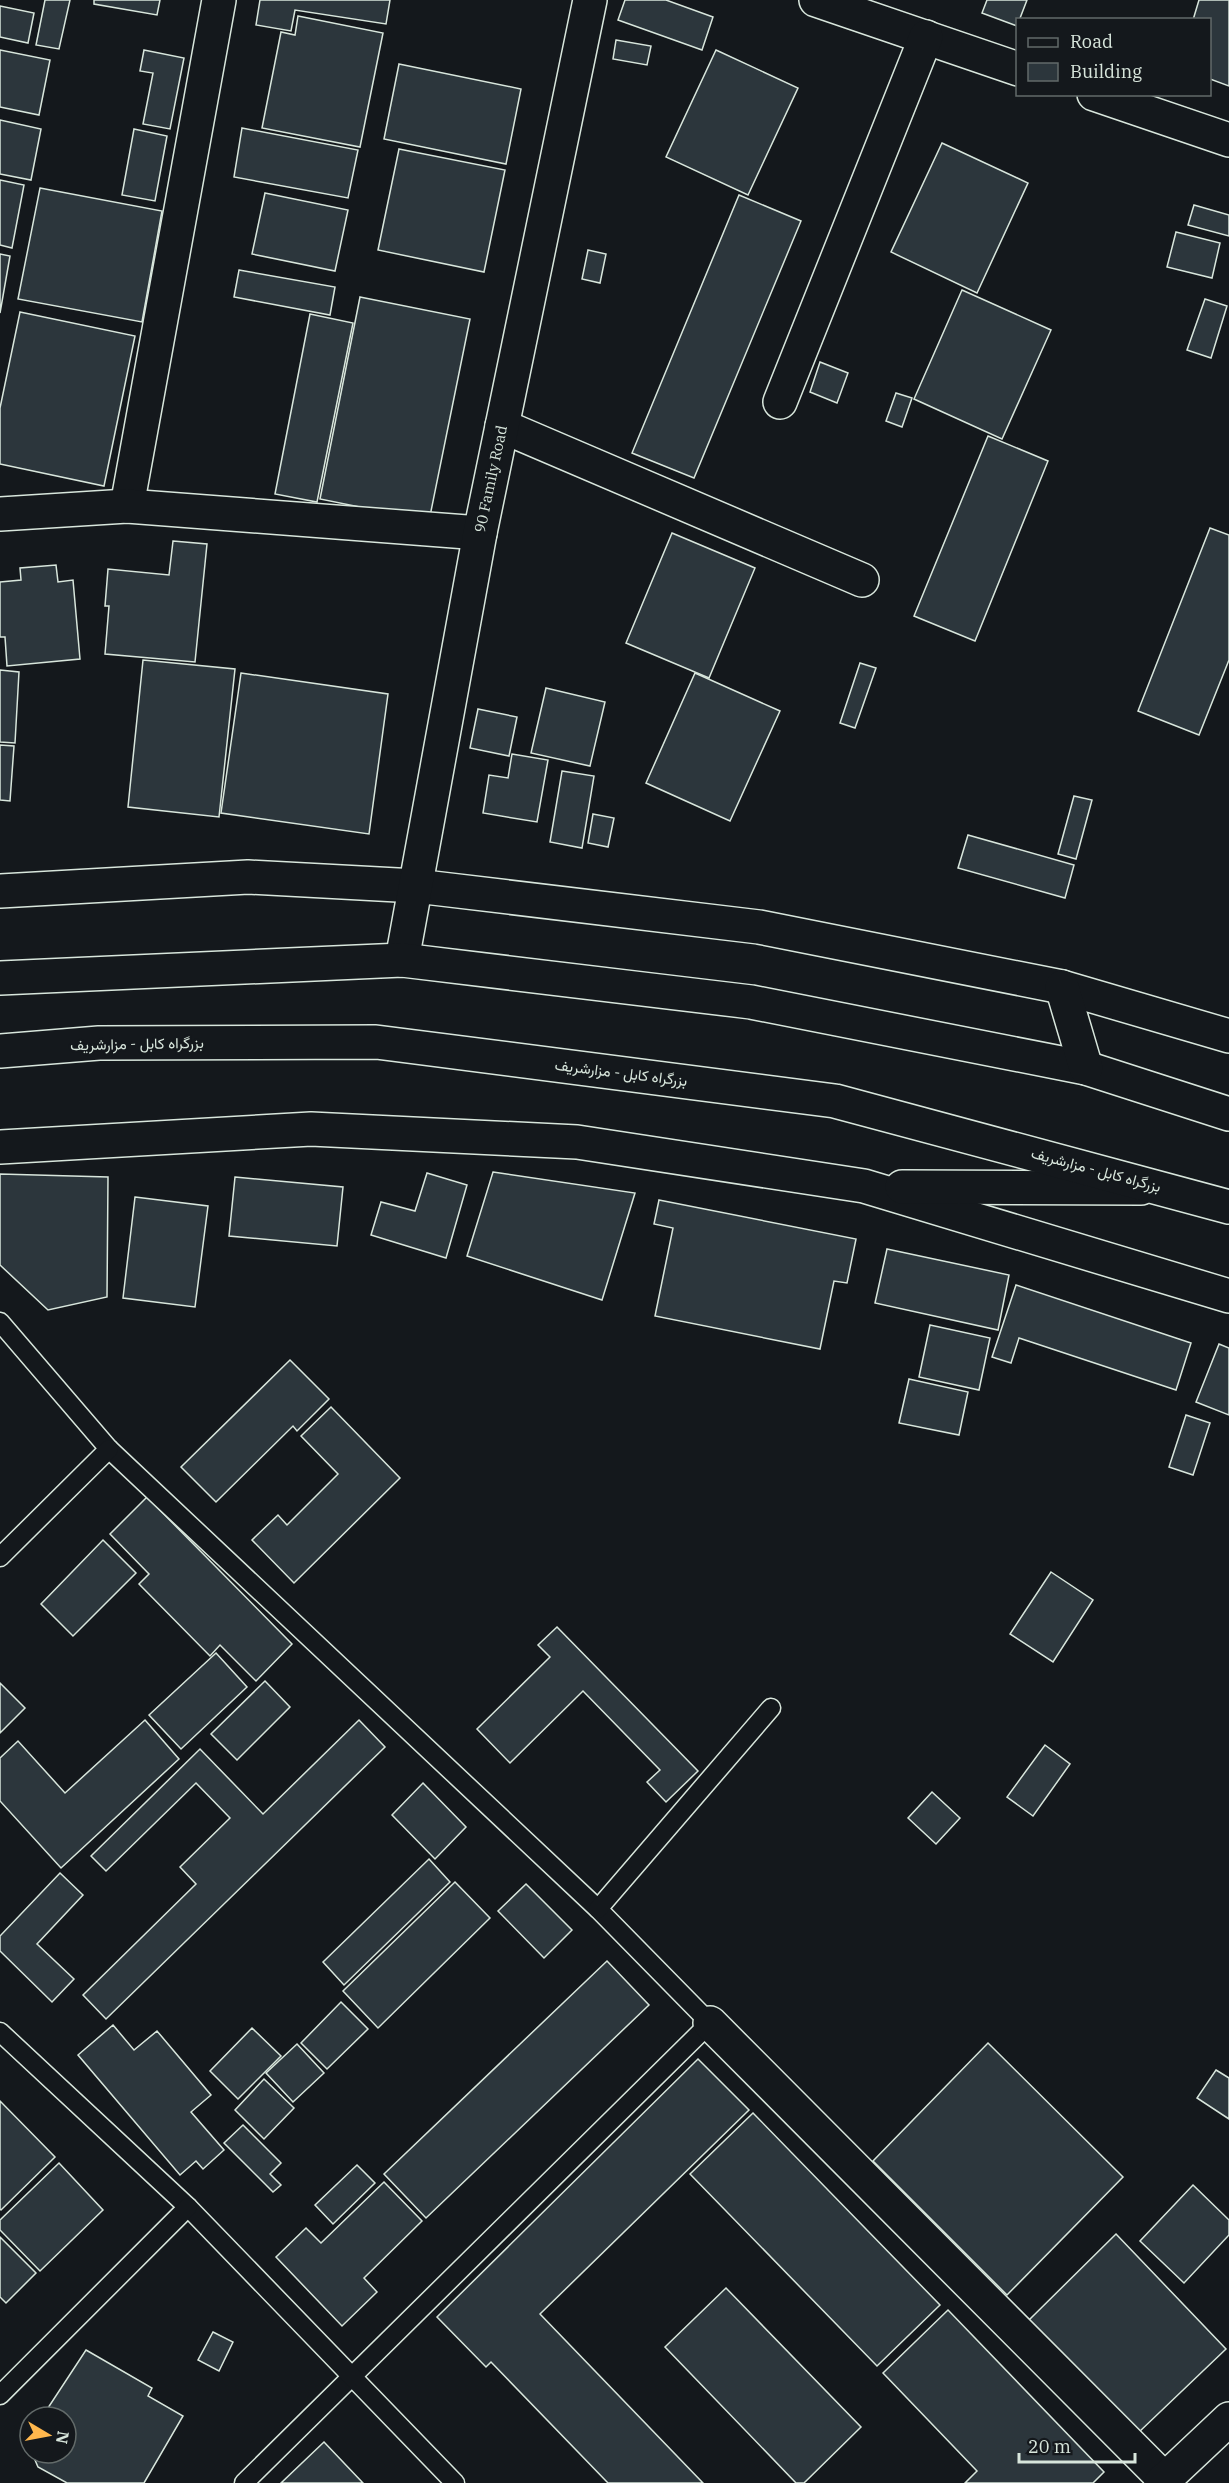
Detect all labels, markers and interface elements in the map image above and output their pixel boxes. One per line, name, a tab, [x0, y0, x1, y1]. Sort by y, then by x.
legend	[1016, 18, 1211, 96]
text: Road	[1070, 30, 1113, 53]
text: Building	[1070, 60, 1142, 83]
street label: 90 Family Road	[470, 423, 511, 534]
street label: بزرگراه کابل - مزارشریف	[70, 1033, 204, 1054]
street label: بزرگراه کابل - مزارشریف	[554, 1055, 688, 1090]
street label: بزرگراه کابل - مزارشریف	[1029, 1143, 1163, 1196]
north arrow	[18, 2405, 78, 2465]
scale bar	[1019, 2426, 1134, 2464]
text: N	[52, 2430, 74, 2446]
text: 20 m	[1028, 2435, 1071, 2458]

